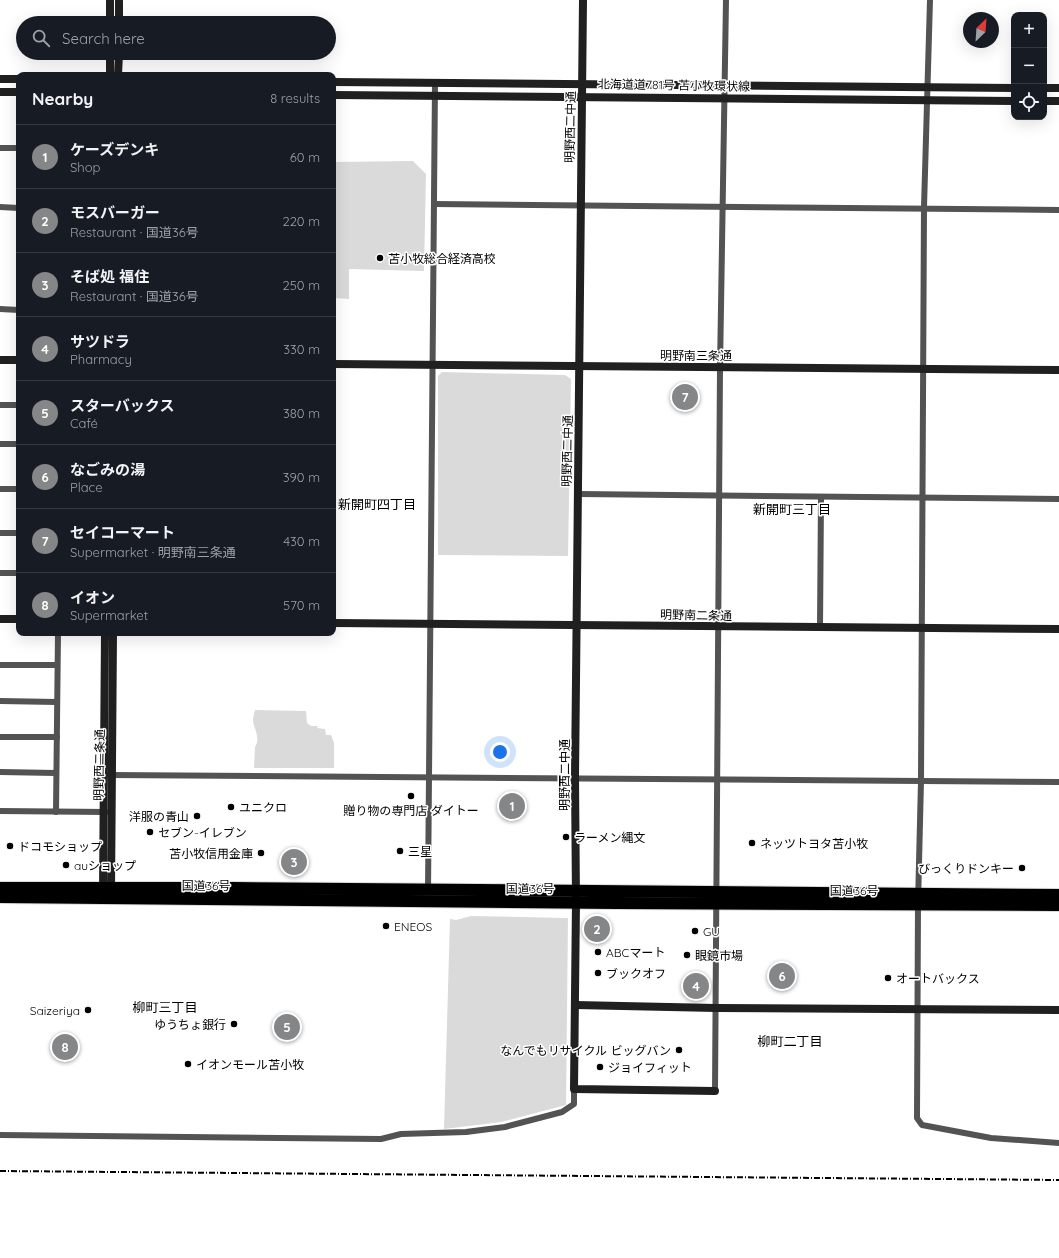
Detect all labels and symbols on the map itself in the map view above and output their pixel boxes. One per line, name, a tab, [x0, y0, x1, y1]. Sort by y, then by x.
north arrow	[963, 12, 999, 48]
street label: 北海道道781号 苫小牧環状線	[598, 76, 750, 94]
street label: 明野西二中通	[562, 91, 578, 163]
place label: 苫小牧総合経済高校	[388, 251, 496, 266]
marker: 苫小牧総合経済高校	[375, 253, 385, 263]
street label: 明野南三条通	[660, 348, 732, 363]
pin: 7	[672, 382, 698, 412]
street label: 明野西二中通	[559, 415, 575, 487]
district label: 新開町四丁目	[338, 496, 416, 512]
district label: 新開町三丁目	[753, 501, 831, 517]
street label: 明野南二条通	[660, 607, 732, 623]
street label: 明野西二条通	[91, 729, 107, 801]
street label: 明野西二中通	[557, 739, 572, 811]
your location	[490, 742, 510, 762]
marker: 贈り物の専門店 ダイトー	[406, 791, 416, 801]
pin: 1	[499, 791, 525, 821]
place label: ユニクロ	[239, 800, 287, 815]
marker: ユニクロ	[226, 802, 236, 812]
place label: 贈り物の専門店 ダイトー	[343, 803, 479, 818]
place label: 洋服の青山	[129, 809, 189, 824]
marker: 洋服の青山	[192, 811, 202, 821]
place label: セブン-イレブン	[158, 825, 247, 840]
marker: セブン-イレブン	[145, 827, 155, 837]
place label: ラーメン縄文	[574, 830, 646, 845]
marker: ラーメン縄文	[561, 832, 571, 842]
place label: ネッツトヨタ苫小牧	[760, 836, 868, 851]
marker: ネッツトヨタ苫小牧	[747, 838, 757, 848]
place label: ドコモショップ	[18, 839, 102, 854]
marker: ドコモショップ	[5, 841, 15, 851]
place label: 三星	[408, 844, 432, 859]
place label: 苫小牧信用金庫	[169, 846, 253, 861]
marker: 三星	[395, 846, 405, 856]
pin: 3	[281, 847, 307, 877]
marker: 苫小牧信用金庫	[256, 848, 266, 858]
place label: auショップ	[74, 858, 136, 873]
marker: auショップ	[61, 860, 71, 870]
place label: びっくりドンキー	[918, 861, 1014, 876]
marker: びっくりドンキー	[1017, 863, 1027, 873]
street label: 国道36号	[182, 878, 230, 893]
street label: 国道36号	[506, 881, 554, 896]
street label: 国道36号	[830, 883, 878, 898]
pin: 2	[584, 914, 610, 944]
place label: ENEOS	[394, 919, 433, 934]
marker: ENEOS	[381, 921, 391, 931]
place label: GU	[703, 924, 720, 939]
marker: GU	[690, 926, 700, 936]
place label: ABCマート	[606, 945, 665, 960]
marker: ABCマート	[593, 947, 603, 957]
place label: 眼鏡市場	[695, 948, 743, 963]
marker: 眼鏡市場	[682, 950, 692, 960]
pin: 6	[769, 961, 795, 991]
place label: ブックオフ	[606, 966, 666, 981]
marker: ブックオフ	[593, 968, 603, 978]
pin: 4	[683, 971, 709, 1001]
place label: オートバックス	[896, 971, 980, 986]
marker: オートバックス	[883, 973, 893, 983]
district label: 柳町三丁目	[132, 999, 198, 1015]
place label: Saizeriya	[30, 1003, 80, 1018]
marker: Saizeriya	[83, 1005, 93, 1015]
pin: 5	[274, 1012, 300, 1042]
place label: ゆうちょ銀行	[154, 1017, 226, 1032]
marker: ゆうちょ銀行	[229, 1019, 239, 1029]
pin: 8	[52, 1032, 78, 1062]
district label: 柳町二丁目	[757, 1033, 823, 1049]
place label: なんでもリサイクル ビッグバン	[500, 1043, 671, 1058]
marker: なんでもリサイクル ビッグバン	[674, 1045, 684, 1055]
place label: イオンモール苫小牧	[196, 1057, 304, 1072]
marker: イオンモール苫小牧	[183, 1059, 193, 1069]
place label: ジョイフィット	[608, 1060, 692, 1075]
marker: ジョイフィット	[595, 1062, 605, 1072]

